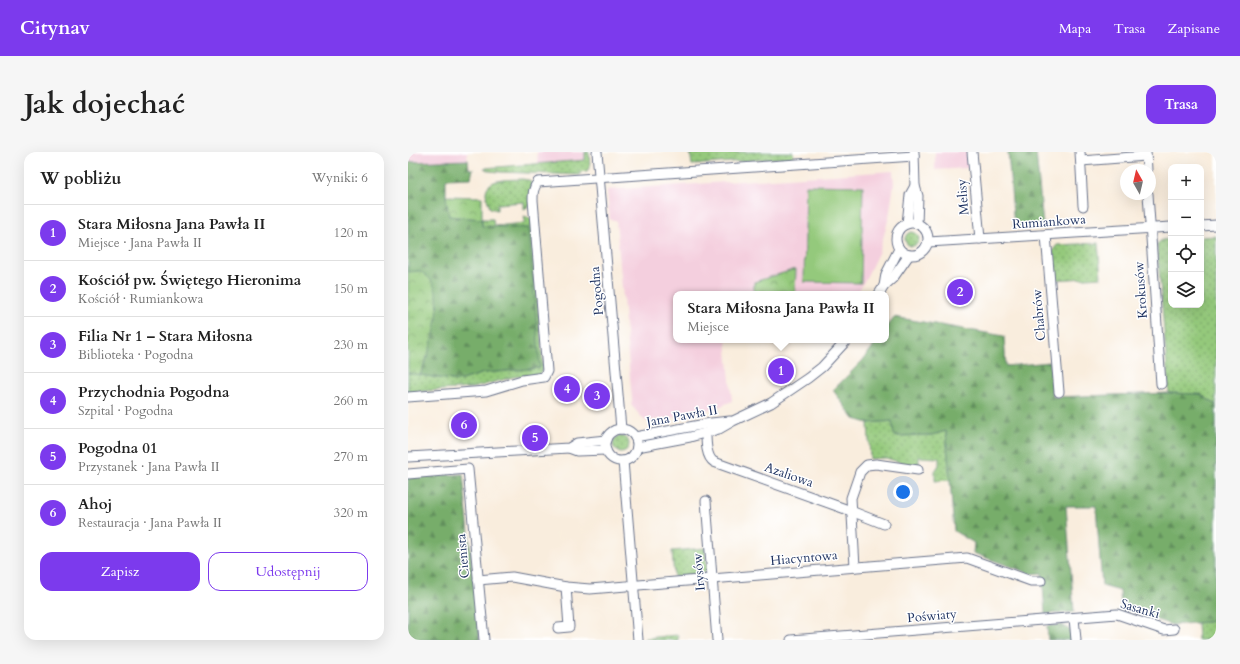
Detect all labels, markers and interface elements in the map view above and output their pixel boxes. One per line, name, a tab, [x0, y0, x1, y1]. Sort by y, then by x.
text: Citynav	[20, 15, 90, 41]
text: Mapa	[1059, 19, 1091, 38]
text: Trasa	[1113, 19, 1146, 38]
text: Zapisane	[1168, 19, 1220, 38]
text: Jak dojechać	[24, 85, 185, 123]
button: Trasa	[1146, 85, 1216, 124]
north arrow	[1120, 164, 1156, 200]
map controls	[1168, 164, 1204, 308]
button: +	[1168, 164, 1204, 200]
text: W pobliżu	[40, 167, 121, 190]
text: Wyniki: 6	[312, 169, 368, 187]
street label: Melisy	[952, 178, 974, 216]
button: −	[1168, 200, 1204, 236]
street label: Rumiankowa	[1012, 210, 1087, 234]
text: Stara Miłosna Jana Pawła II	[78, 214, 265, 234]
text: 1	[50, 224, 56, 242]
text: 120 m	[334, 224, 368, 242]
text: Miejsce · Jana Pawła II	[78, 234, 202, 252]
button: locate	[1168, 236, 1204, 272]
street label: Krokusów	[1130, 260, 1152, 319]
street label: Pogodna	[586, 265, 608, 316]
text: Kościół pw. Świętego Hieronima	[78, 270, 301, 290]
button: layers	[1168, 272, 1204, 308]
pin: 2	[947, 277, 973, 307]
text: 2	[50, 280, 56, 298]
text: 150 m	[334, 280, 368, 298]
street label: Chabrów	[1028, 288, 1050, 342]
text: Kościół · Rumiankowa	[78, 290, 203, 308]
popup	[673, 291, 889, 343]
text: Stara Miłosna Jana Pawła II	[687, 298, 875, 318]
text: Miejsce	[687, 318, 729, 336]
text: Filia Nr 1 – Stara Miłosna	[78, 326, 253, 346]
text: 3	[50, 336, 56, 354]
text: 230 m	[334, 336, 368, 354]
text: Biblioteka · Pogodna	[78, 346, 193, 364]
pin: 1	[768, 356, 794, 386]
pin: 4	[554, 374, 580, 404]
pin: 3	[584, 381, 610, 411]
text: Przychodnia Pogodna	[78, 382, 229, 402]
text: 4	[50, 392, 56, 410]
text: 260 m	[334, 392, 368, 410]
street label: Jana Pawła II	[643, 401, 719, 431]
text: Szpital · Pogodna	[78, 402, 173, 420]
pin: 6	[451, 410, 477, 440]
pin: 5	[522, 423, 548, 453]
text: Pogodna 01	[78, 438, 158, 458]
text: 5	[50, 448, 56, 466]
text: 270 m	[334, 448, 368, 466]
text: Przystanek · Jana Pawła II	[78, 458, 220, 476]
street label: Azaliowa	[762, 458, 816, 492]
your location	[893, 482, 913, 502]
text: Ahoj	[78, 494, 112, 514]
text: 6	[50, 504, 56, 522]
text: 320 m	[334, 504, 368, 522]
text: Restauracja · Jana Pawła II	[78, 514, 222, 532]
street label: Cienista	[452, 533, 474, 579]
street label: Hiacyntowa	[770, 546, 839, 570]
button: Zapisz	[40, 552, 200, 591]
button: Udostępnij	[208, 552, 368, 591]
street label: Irysów	[688, 552, 710, 592]
street label: Sasanki	[1118, 595, 1162, 623]
street label: Poświaty	[906, 605, 958, 627]

